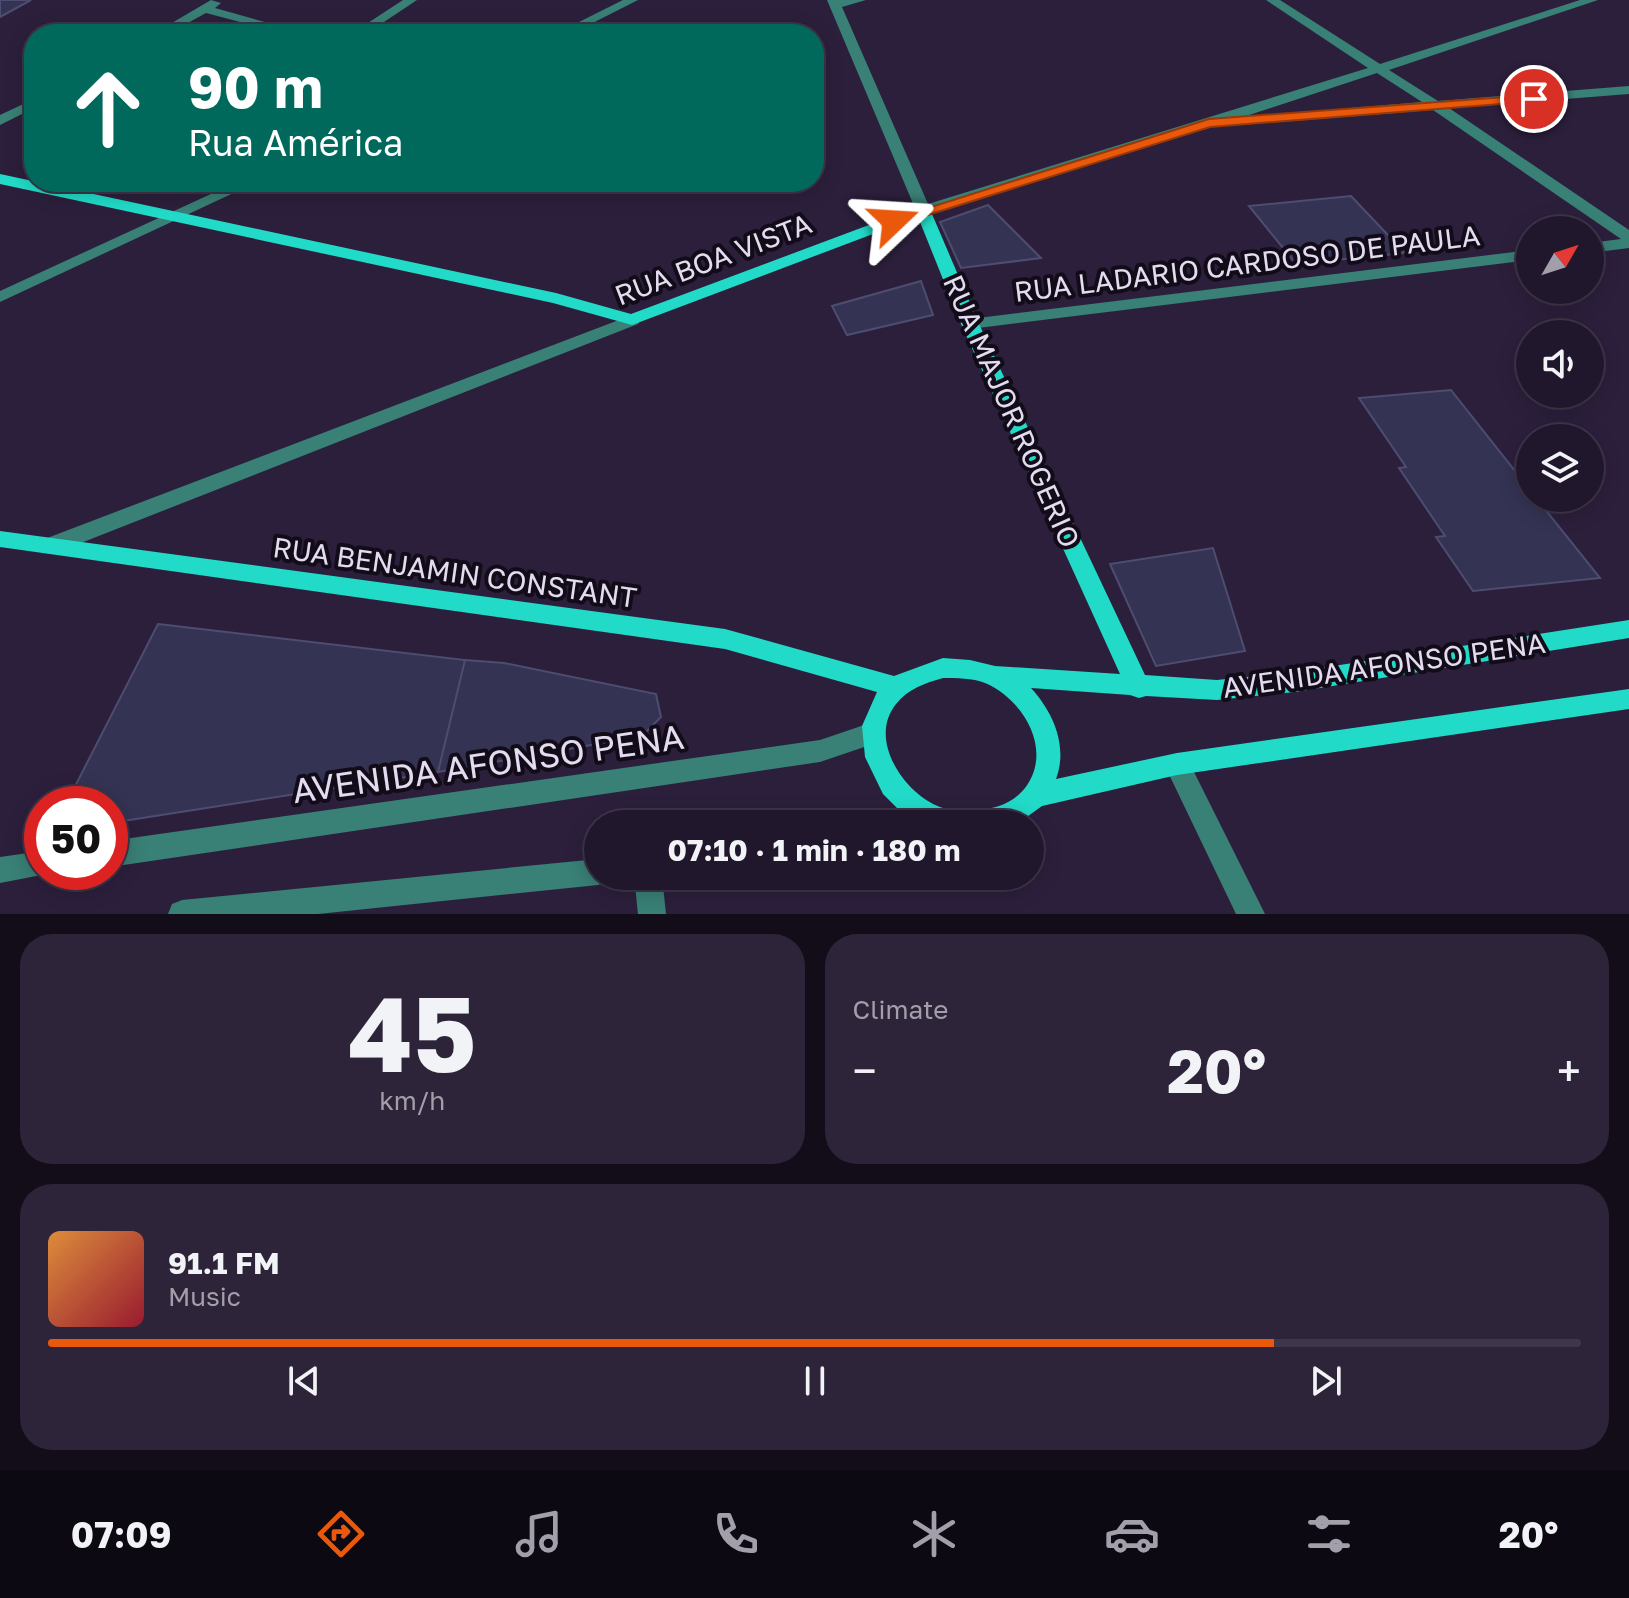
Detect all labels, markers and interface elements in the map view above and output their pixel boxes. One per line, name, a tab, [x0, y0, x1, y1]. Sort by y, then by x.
text: 90 m	[188, 53, 323, 120]
icon: ahead	[56, 56, 160, 160]
pin	[1500, 65, 1568, 133]
icon: arrive	[1512, 77, 1556, 121]
text: Rua América	[188, 121, 403, 164]
position arrow	[852, 179, 936, 263]
street label: RUA BOA VISTA	[610, 206, 816, 312]
north arrow	[1516, 216, 1604, 304]
map controls	[1516, 216, 1604, 512]
street label: RUA LADARIO CARDOSO DE PAULA	[1012, 218, 1482, 308]
street label: RUA MAJOR ROGERIO	[937, 270, 1087, 552]
button: sound	[1516, 320, 1604, 408]
button: layers	[1516, 424, 1604, 512]
street label: RUA BENJAMIN CONSTANT	[271, 530, 639, 614]
street label: AVENIDA AFONSO PENA	[1221, 626, 1548, 704]
street label: AVENIDA AFONSO PENA	[290, 716, 687, 810]
speed limit sign: 50	[24, 786, 128, 890]
text: 07:10 · 1 min · 180 m	[667, 832, 961, 868]
text: 45	[348, 970, 476, 1095]
text: Climate	[853, 994, 948, 1025]
text: 20°	[1167, 1034, 1266, 1106]
text: −	[853, 1044, 877, 1097]
text: +	[1557, 1044, 1581, 1097]
text: km/h	[379, 1085, 445, 1116]
text: 91.1 FM	[168, 1245, 280, 1281]
text: Music	[168, 1281, 241, 1312]
icon: previous	[282, 1359, 326, 1403]
icon: pause	[793, 1359, 837, 1403]
icon: next	[1304, 1359, 1348, 1403]
icon: directions	[313, 1506, 369, 1562]
icon: music	[511, 1506, 567, 1562]
icon: phone	[708, 1506, 764, 1562]
icon: climate	[906, 1506, 962, 1562]
icon: car	[1104, 1506, 1160, 1562]
icon: filters	[1301, 1506, 1357, 1562]
text: 07:09	[71, 1513, 172, 1556]
text: 20°	[1499, 1513, 1558, 1556]

